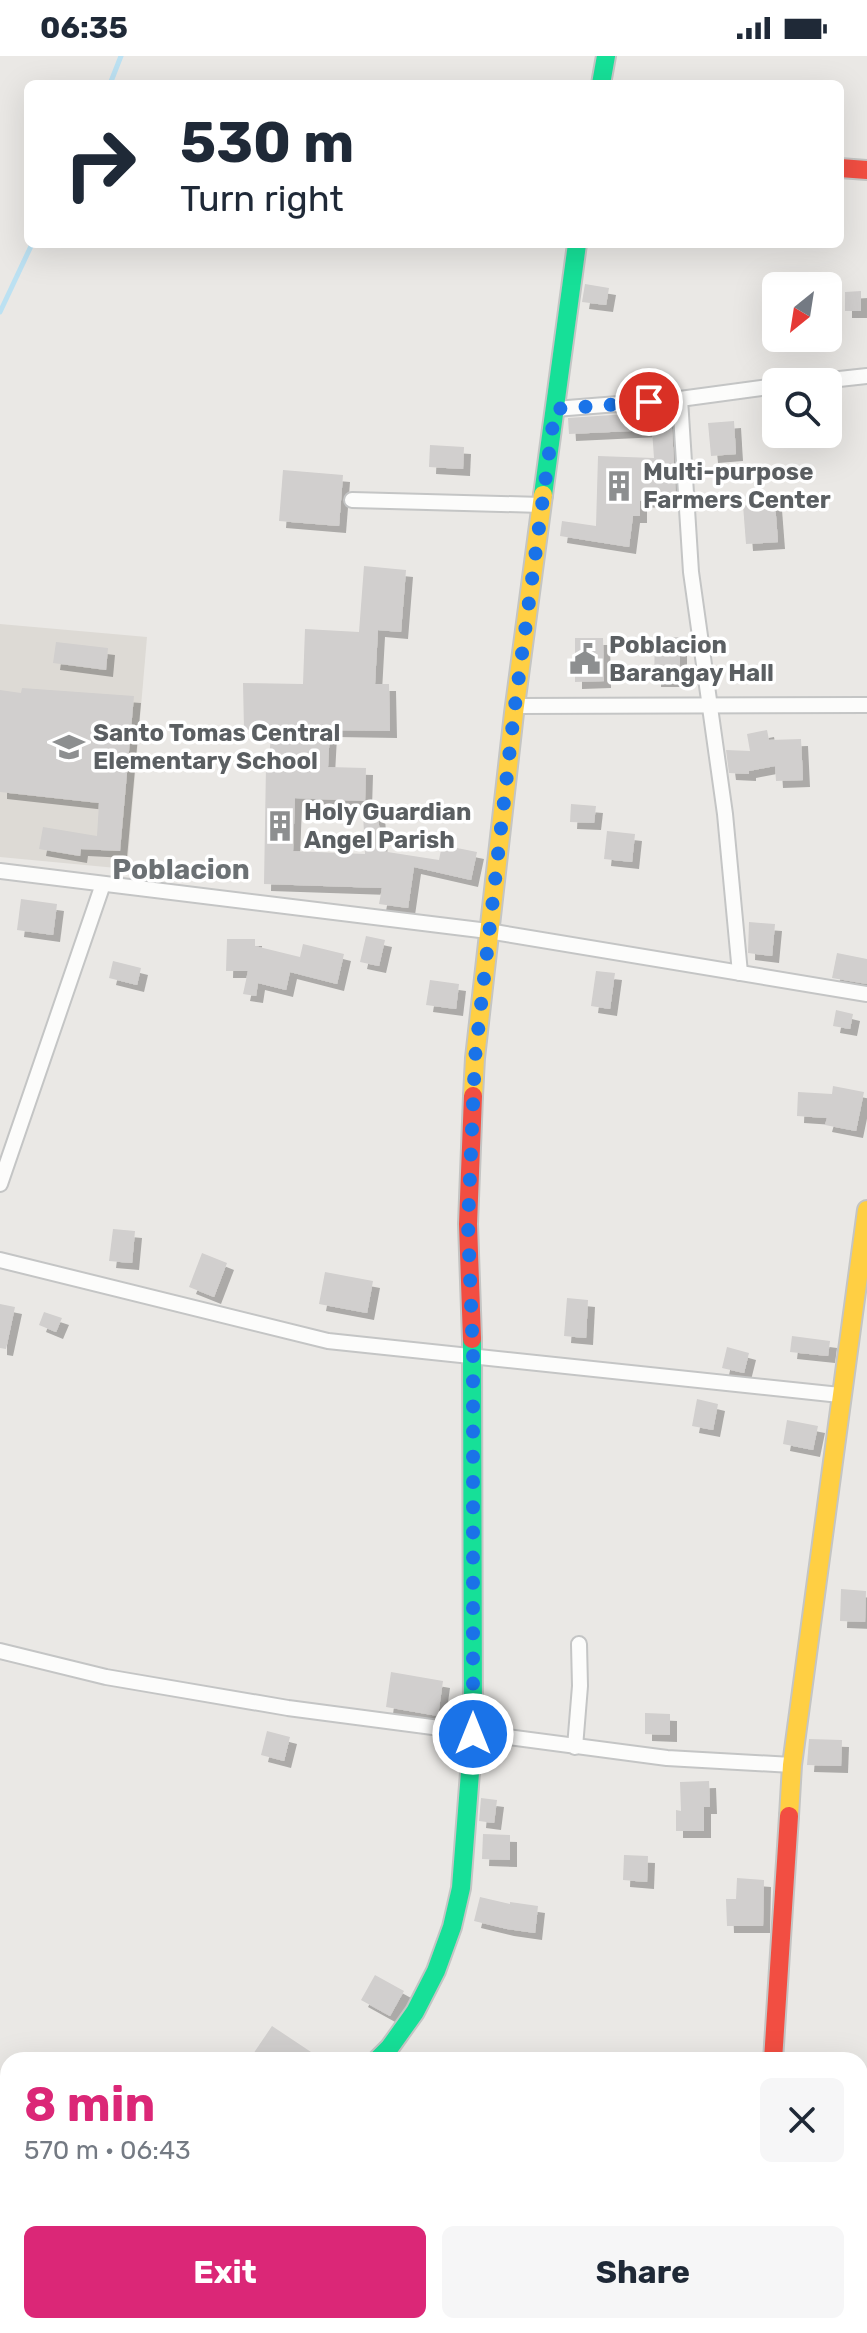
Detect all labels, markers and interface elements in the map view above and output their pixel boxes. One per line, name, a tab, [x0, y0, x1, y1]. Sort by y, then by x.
text: 06:35	[40, 10, 128, 46]
text: 530 m	[180, 110, 354, 176]
icon: right	[48, 112, 152, 216]
text: Turn right	[180, 177, 344, 220]
north arrow	[762, 272, 842, 352]
map controls	[762, 272, 842, 448]
pin	[615, 368, 683, 436]
button: search	[762, 368, 842, 448]
icon: arrive	[627, 380, 671, 424]
place label: Multi-purpose Farmers Center	[643, 458, 831, 514]
building icon: Multi-purpose Farmers Center	[602, 469, 636, 503]
place label: Poblacion Barangay Hall	[609, 631, 774, 687]
public building icon: Poblacion Barangay Hall	[568, 642, 602, 676]
place label: Santo Tomas Central Elementary School	[93, 719, 340, 775]
school or university icon: Santo Tomas Central Elementary School	[52, 730, 86, 764]
place label: Holy Guardian Angel Parish	[304, 798, 471, 854]
building icon: Holy Guardian Angel Parish	[263, 809, 297, 843]
district label: Poblacion	[112, 853, 250, 886]
position arrow	[431, 1692, 515, 1776]
text: 8 min	[24, 2076, 155, 2133]
button: close	[760, 2078, 844, 2162]
text: 570 m · 06:43	[24, 2135, 191, 2166]
button: Exit	[24, 2226, 426, 2318]
button: Share	[442, 2226, 844, 2318]

